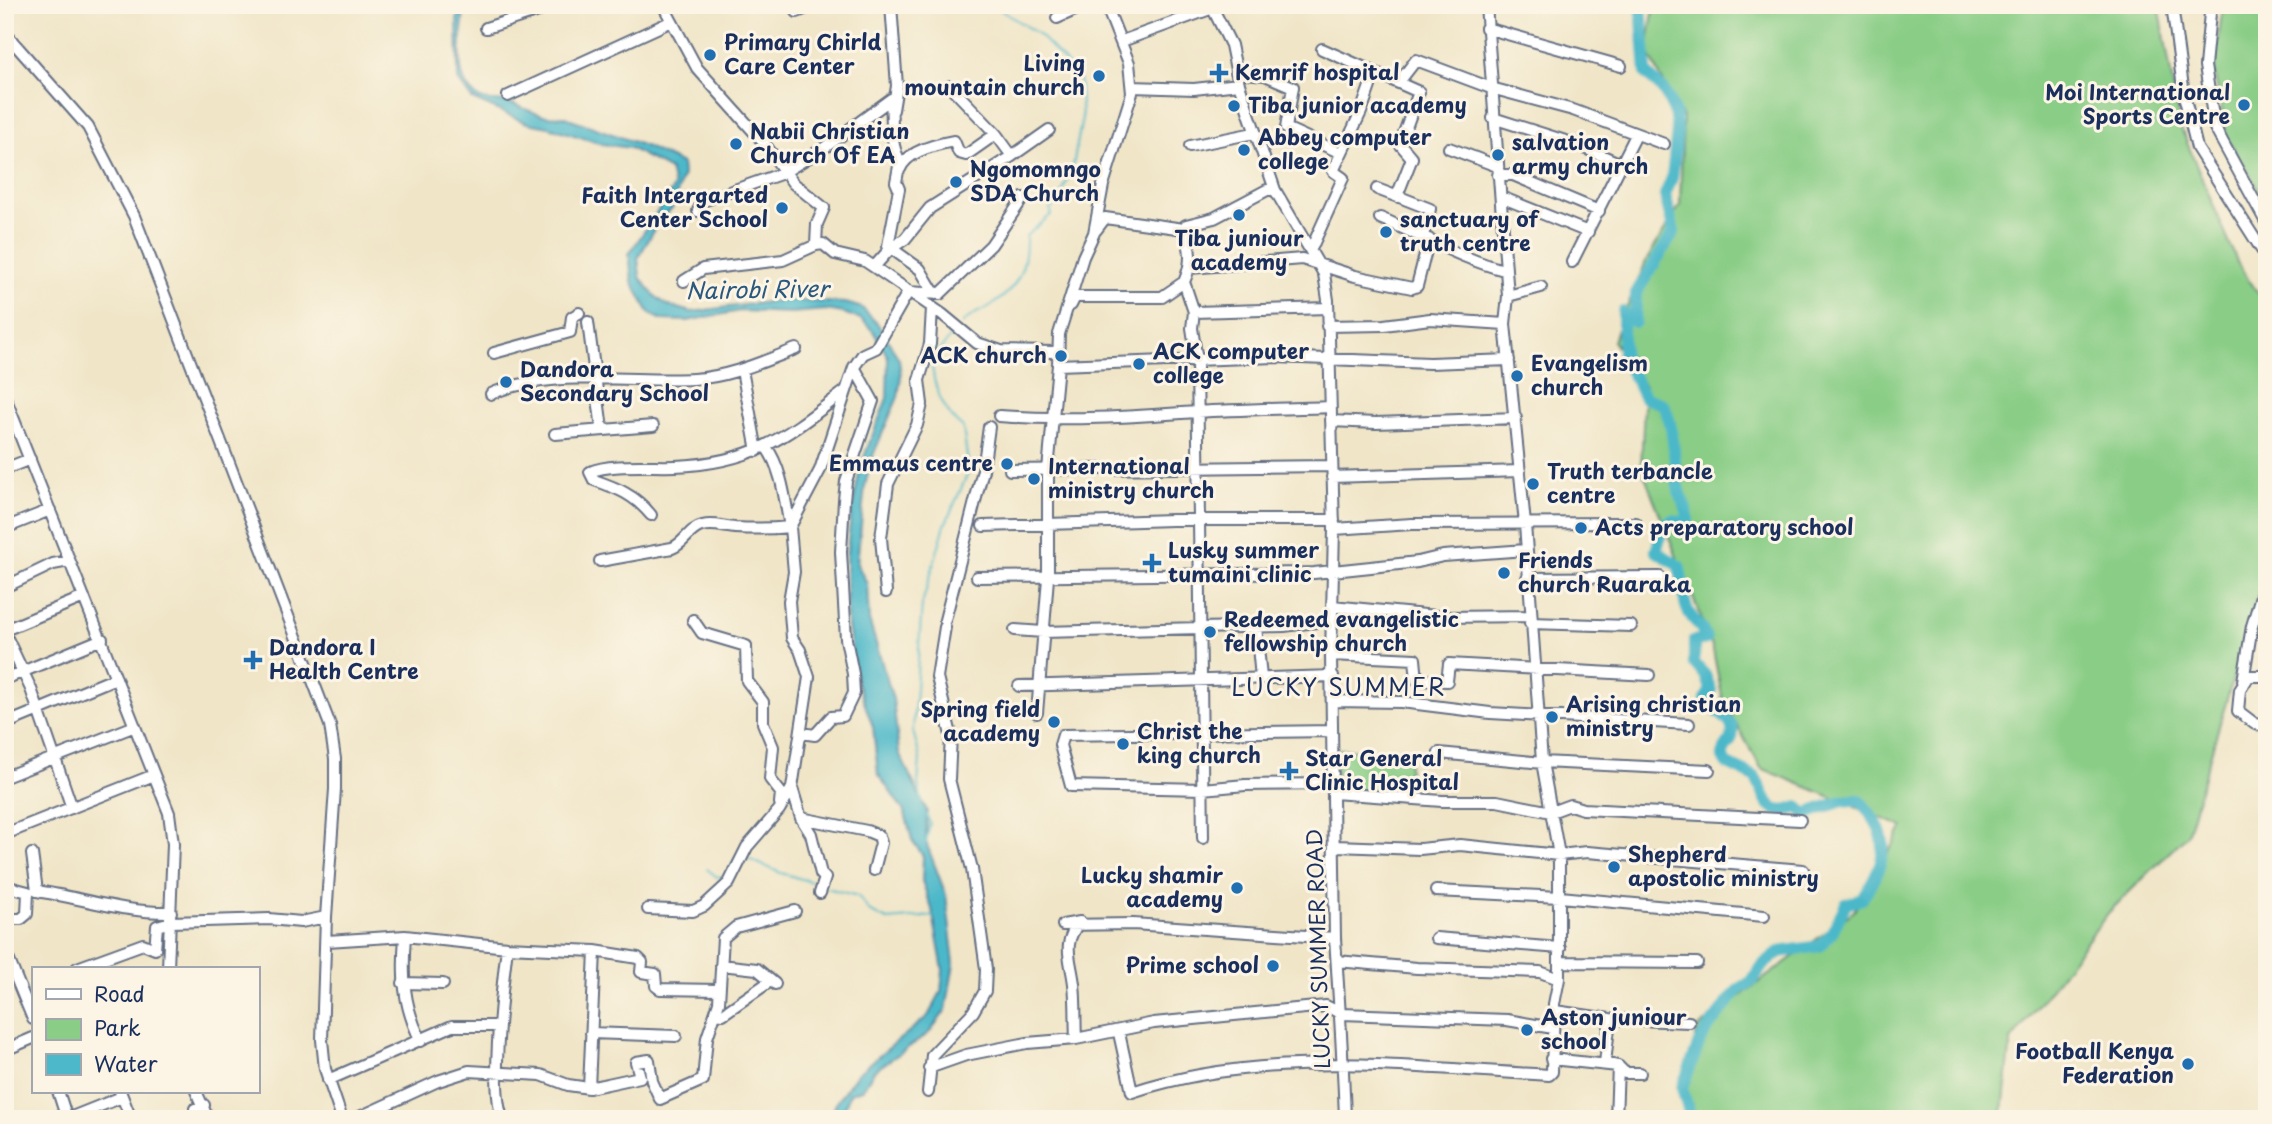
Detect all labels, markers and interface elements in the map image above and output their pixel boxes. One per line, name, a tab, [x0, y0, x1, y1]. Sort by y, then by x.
place label: Primary Chirld Care Center	[724, 25, 881, 81]
place label: Living mountain church	[904, 46, 1085, 102]
marker: Primary Chirld Care Center	[702, 47, 718, 63]
place label: Kemrif hospital	[1235, 55, 1399, 87]
marker: Kemrif hospital	[1209, 63, 1229, 83]
marker: Living mountain church	[1091, 68, 1107, 84]
place label: Moi International Sports Centre	[2045, 75, 2230, 131]
place label: Tiba junior academy	[1248, 88, 1467, 120]
marker: Moi International Sports Centre	[2236, 97, 2252, 113]
marker: Tiba junior academy	[1226, 98, 1242, 114]
place label: Nabii Christian Church Of EA	[750, 114, 909, 170]
place label: Abbey computer college	[1258, 120, 1432, 176]
place label: salvation army church	[1512, 125, 1649, 181]
marker: Nabii Christian Church Of EA	[728, 136, 744, 152]
marker: Abbey computer college	[1236, 142, 1252, 158]
marker: salvation army church	[1490, 147, 1506, 163]
place label: Ngomomngo SDA Church	[970, 152, 1101, 208]
marker: Ngomomngo SDA Church	[948, 174, 964, 190]
place label: Faith Intergarted Center School	[581, 178, 768, 234]
marker: Faith Intergarted Center School	[774, 200, 790, 216]
place label: sanctuary of truth centre	[1400, 202, 1540, 258]
marker: Tiba juniour academy	[1231, 207, 1247, 223]
place label: Tiba juniour academy	[1174, 221, 1304, 277]
marker: sanctuary of truth centre	[1378, 224, 1394, 240]
water label: Nairobi River	[685, 270, 832, 307]
place label: ACK computer college	[1152, 334, 1309, 390]
place label: ACK church	[919, 338, 1047, 370]
place label: Evangelism church	[1531, 346, 1648, 402]
marker: ACK church	[1053, 348, 1069, 364]
place label: Dandora Secondary School	[520, 352, 709, 408]
marker: ACK computer college	[1131, 356, 1147, 372]
marker: Evangelism church	[1509, 368, 1525, 384]
marker: Dandora Secondary School	[498, 374, 514, 390]
place label: Emmaus centre	[829, 446, 993, 478]
place label: International ministry church	[1048, 449, 1214, 505]
place label: Truth terbancle centre	[1547, 454, 1713, 510]
marker: Emmaus centre	[999, 456, 1015, 472]
marker: International ministry church	[1026, 471, 1042, 487]
marker: Truth terbancle centre	[1525, 476, 1541, 492]
place label: Acts preparatory school	[1594, 510, 1853, 542]
marker: Acts preparatory school	[1573, 520, 1589, 536]
place label: Lusky summer tumaini clinic	[1168, 533, 1319, 589]
place label: Friends church Ruaraka	[1518, 543, 1691, 599]
marker: Lusky summer tumaini clinic	[1142, 553, 1162, 573]
marker: Friends church Ruaraka	[1496, 565, 1512, 581]
place label: Redeemed evangelistic fellowship church	[1224, 602, 1459, 658]
marker: Redeemed evangelistic fellowship church	[1202, 624, 1218, 640]
place label: Dandora I Health Centre	[269, 630, 419, 686]
marker: Dandora I Health Centre	[243, 650, 263, 670]
district label: LUCKY SUMMER	[1231, 669, 1447, 704]
place label: Arising christian ministry	[1566, 687, 1741, 743]
place label: Spring field academy	[920, 692, 1040, 748]
marker: Arising christian ministry	[1544, 709, 1560, 725]
marker: Spring field academy	[1046, 714, 1062, 730]
place label: Christ the king church	[1137, 714, 1261, 770]
marker: Christ the king church	[1115, 736, 1131, 752]
place label: Star General Clinic Hospital	[1305, 741, 1459, 797]
marker: Star General Clinic Hospital	[1279, 761, 1299, 781]
street label: LUCKY SUMMER ROAD	[1297, 829, 1337, 1070]
place label: Shepherd apostolic ministry	[1628, 837, 1819, 893]
place label: Lucky shamir academy	[1081, 858, 1223, 914]
marker: Shepherd apostolic ministry	[1606, 859, 1622, 875]
marker: Lucky shamir academy	[1229, 880, 1245, 896]
place label: Prime school	[1126, 948, 1259, 980]
marker: Prime school	[1265, 958, 1281, 974]
legend	[32, 967, 259, 1092]
text: Road	[94, 977, 145, 1009]
place label: Aston juniour school	[1541, 1000, 1687, 1056]
text: Park	[94, 1011, 141, 1043]
marker: Aston juniour school	[1519, 1022, 1535, 1038]
place label: Football Kenya Federation	[2015, 1034, 2174, 1090]
text: Water	[94, 1047, 158, 1079]
marker: Football Kenya Federation	[2180, 1056, 2196, 1072]

